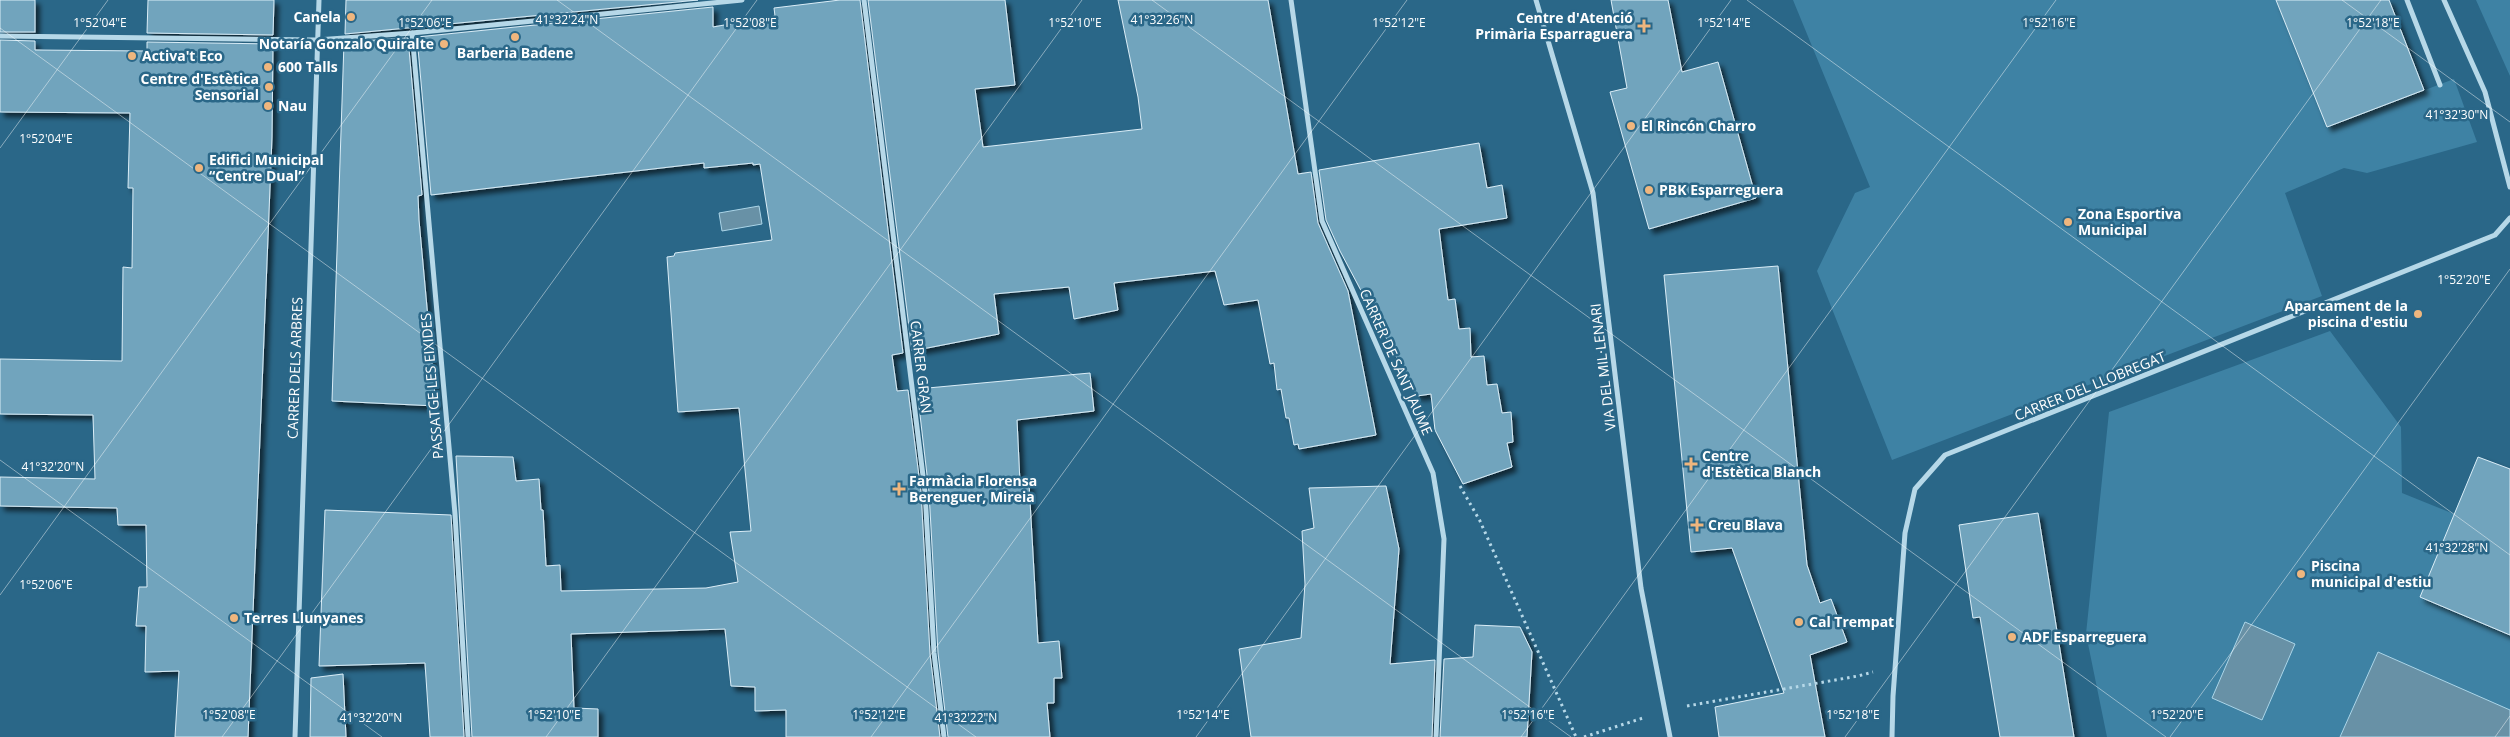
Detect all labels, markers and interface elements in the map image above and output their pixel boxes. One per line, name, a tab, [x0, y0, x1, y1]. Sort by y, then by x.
place label: Canela	[293, 7, 341, 26]
place label: Centre d'Atenció Primària Esparraguera	[1475, 8, 1633, 43]
marker: Canela	[345, 11, 357, 23]
text: 41°32'24"N	[536, 11, 598, 28]
text: 41°32'26"N	[1131, 11, 1193, 28]
text: 1°52'04"E	[73, 14, 127, 31]
text: 1°52'06"E	[398, 14, 452, 31]
text: 1°52'08"E	[723, 14, 777, 31]
text: 1°52'10"E	[1048, 14, 1102, 31]
text: 1°52'12"E	[1372, 14, 1426, 31]
text: 1°52'14"E	[1697, 14, 1751, 31]
text: 1°52'16"E	[2022, 14, 2076, 31]
text: 1°52'18"E	[2346, 14, 2400, 31]
marker: Centre d'Atenció Primària Esparraguera	[1637, 19, 1651, 33]
marker: Barberia Badene	[509, 31, 521, 43]
place label: Notaría Gonzalo Quiralte	[259, 34, 434, 53]
marker: Notaría Gonzalo Quiralte	[438, 38, 450, 50]
place label: Barberia Badene	[457, 43, 573, 62]
place label: Activa't Eco	[142, 46, 223, 65]
marker: Activa't Eco	[126, 50, 138, 62]
place label: 600 Talls	[278, 57, 338, 76]
marker: 600 Talls	[262, 61, 274, 73]
place label: Centre d'Estètica Sensorial	[141, 69, 259, 104]
marker: Centre d'Estètica Sensorial	[263, 81, 275, 93]
place label: Nau	[278, 96, 307, 115]
marker: Nau	[262, 100, 274, 112]
text: 41°32'30"N	[2426, 106, 2488, 123]
place label: El Rincón Charro	[1641, 116, 1756, 135]
marker: El Rincón Charro	[1625, 120, 1637, 132]
text: 1°52'04"E	[19, 130, 73, 147]
place label: Edifici Municipal “Centre Dual”	[209, 150, 324, 185]
marker: Edifici Municipal “Centre Dual”	[193, 162, 205, 174]
place label: PBK Esparreguera	[1659, 180, 1783, 199]
marker: PBK Esparreguera	[1643, 184, 1655, 196]
place label: Zona Esportiva Municipal	[2078, 204, 2182, 239]
marker: Zona Esportiva Municipal	[2062, 216, 2074, 228]
text: 1°52'20"E	[2437, 271, 2491, 288]
street label: CARRER DE SANT JAUME	[1356, 286, 1437, 438]
place label: Aparcament de la piscina d'estiu	[2285, 296, 2408, 331]
street label: CARRER DELS ARBRES	[283, 297, 306, 439]
street label: VIA DEL MIL·LENARI	[1585, 302, 1620, 432]
marker: Aparcament de la piscina d'estiu	[2412, 308, 2424, 320]
street label: PASSATGE LES EIXIDES	[416, 312, 447, 460]
street label: CARRER GRAN	[906, 320, 937, 414]
street label: CARRER DEL LLOBREGAT	[2011, 346, 2169, 425]
place label: Centre d'Estètica Blanch	[1702, 446, 1821, 481]
marker: Centre d'Estètica Blanch	[1684, 457, 1698, 471]
text: 41°32'20"N	[22, 458, 84, 475]
place label: Farmàcia Florensa Berenguer, Mireia	[909, 471, 1037, 506]
marker: Farmàcia Florensa Berenguer, Mireia	[893, 483, 905, 495]
place label: Creu Blava	[1708, 515, 1783, 534]
marker: Creu Blava	[1690, 518, 1704, 532]
text: 41°32'28"N	[2426, 539, 2488, 556]
place label: Piscina municipal d'estiu	[2311, 556, 2431, 591]
marker: Piscina municipal d'estiu	[2295, 568, 2307, 580]
text: 1°52'06"E	[19, 576, 73, 593]
place label: Terres Llunyanes	[244, 608, 363, 627]
marker: Terres Llunyanes	[228, 612, 240, 624]
place label: Cal Trempat	[1809, 612, 1894, 631]
marker: Cal Trempat	[1793, 616, 1805, 628]
place label: ADF Esparreguera	[2022, 627, 2147, 646]
marker: ADF Esparreguera	[2006, 631, 2018, 643]
text: 1°52'08"E	[202, 706, 256, 723]
text: 1°52'10"E	[527, 706, 581, 723]
text: 1°52'12"E	[852, 706, 906, 723]
text: 1°52'14"E	[1176, 706, 1230, 723]
text: 1°52'16"E	[1501, 706, 1555, 723]
text: 1°52'18"E	[1826, 706, 1880, 723]
text: 1°52'20"E	[2150, 706, 2204, 723]
text: 41°32'20"N	[340, 709, 402, 726]
text: 41°32'22"N	[935, 709, 997, 726]

